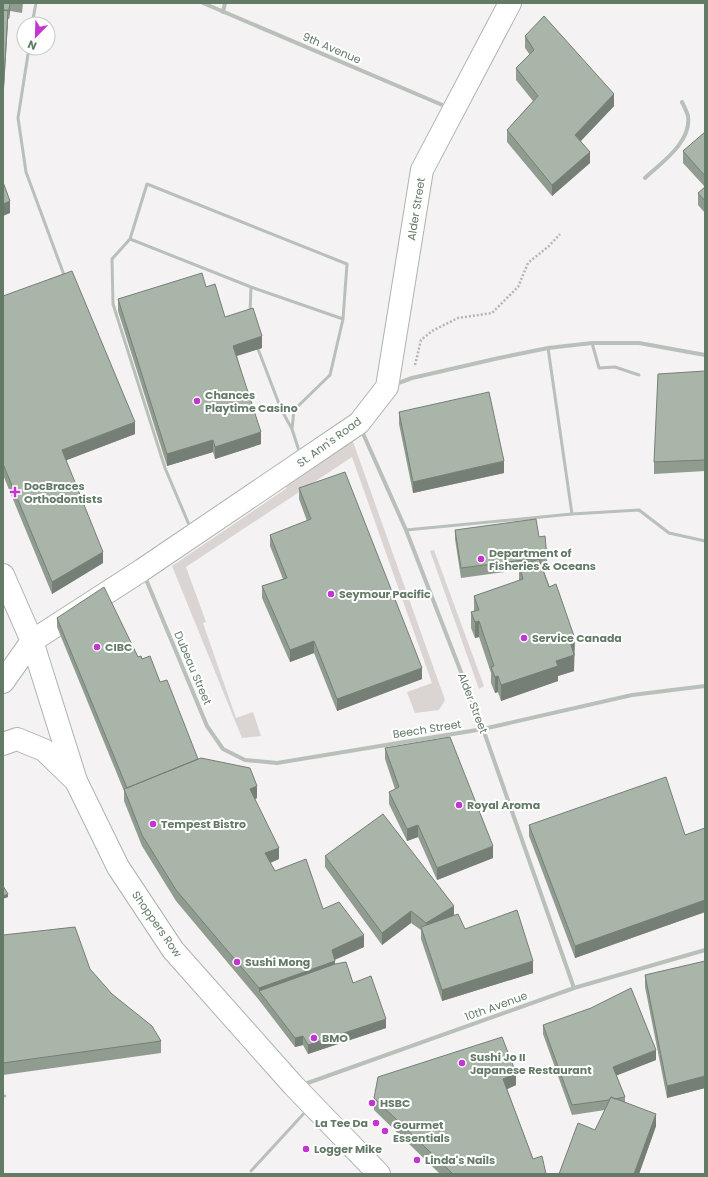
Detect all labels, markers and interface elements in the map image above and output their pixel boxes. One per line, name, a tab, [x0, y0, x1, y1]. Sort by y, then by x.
north arrow	[16, 16, 56, 56]
street label: 9th Avenue	[300, 28, 364, 68]
text: N	[25, 36, 39, 54]
street label: Alder Street	[403, 176, 429, 242]
place label: Chances Playtime Casino	[205, 387, 298, 416]
marker: Chances Playtime Casino	[192, 396, 202, 406]
street label: St. Ann's Road	[293, 413, 365, 471]
place label: DocBraces Orthodontists	[24, 478, 103, 507]
marker: DocBraces Orthodontists	[9, 486, 21, 498]
place label: Department of Fisheries & Oceans	[489, 545, 596, 574]
marker: Department of Fisheries & Oceans	[476, 554, 486, 564]
place label: Seymour Pacific	[339, 586, 431, 602]
marker: Seymour Pacific	[326, 589, 336, 599]
street label: Dubeau Street	[170, 629, 216, 707]
place label: Service Canada	[532, 630, 622, 646]
marker: Service Canada	[519, 633, 529, 643]
place label: CIBC	[105, 639, 132, 655]
marker: CIBC	[92, 642, 102, 652]
street label: Alder Street	[454, 670, 492, 736]
street label: Beech Street	[392, 716, 462, 742]
place label: Royal Aroma	[467, 797, 540, 813]
marker: Royal Aroma	[454, 800, 464, 810]
place label: Tempest Bistro	[161, 816, 246, 832]
marker: Tempest Bistro	[148, 819, 158, 829]
street label: Shoppers Row	[128, 888, 186, 960]
place label: Sushi Mong	[245, 954, 310, 970]
marker: Sushi Mong	[232, 957, 242, 967]
street label: 10th Avenue	[462, 987, 530, 1025]
place label: BMO	[322, 1030, 348, 1046]
marker: BMO	[309, 1033, 319, 1043]
place label: Sushi Jo II Japanese Restaurant	[470, 1049, 592, 1078]
marker: Sushi Jo II Japanese Restaurant	[457, 1058, 467, 1068]
place label: HSBC	[380, 1095, 410, 1111]
marker: HSBC	[367, 1098, 377, 1108]
place label: La Tee Da	[315, 1115, 368, 1131]
place label: Gourmet Essentials	[393, 1117, 450, 1146]
marker: La Tee Da	[371, 1118, 381, 1128]
marker: Gourmet Essentials	[380, 1126, 390, 1136]
place label: Logger Mike	[314, 1141, 382, 1157]
marker: Logger Mike	[301, 1144, 311, 1154]
place label: Linda's Nails	[425, 1152, 495, 1168]
marker: Linda's Nails	[412, 1155, 422, 1165]

